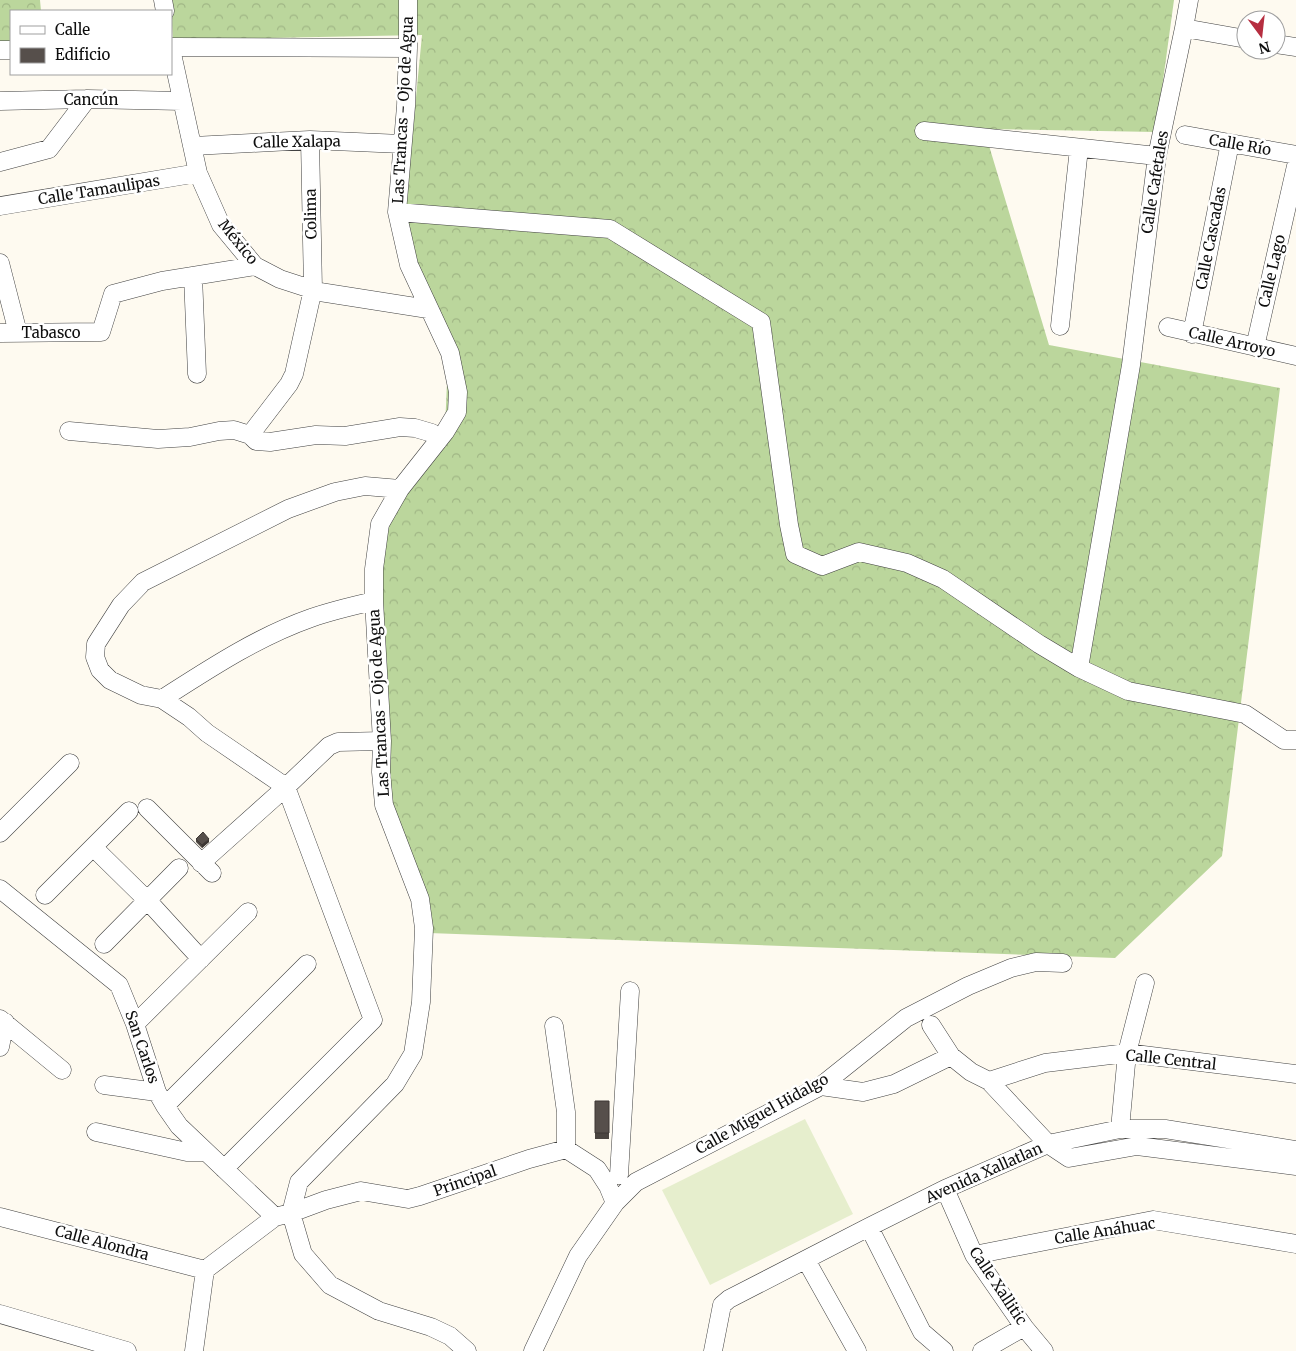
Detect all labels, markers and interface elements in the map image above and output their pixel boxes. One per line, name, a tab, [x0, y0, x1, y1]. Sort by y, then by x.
legend	[10, 10, 172, 75]
north arrow	[1236, 10, 1286, 60]
street label: Las Trancas - Ojo de Agua	[388, 16, 417, 204]
text: Calle	[55, 20, 90, 39]
text: N	[1257, 37, 1272, 58]
text: Edificio	[55, 45, 111, 64]
street label: Cancún	[64, 90, 118, 109]
street label: Calle Cafetales	[1137, 129, 1172, 235]
street label: Calle Río	[1208, 130, 1273, 159]
street label: Calle Xalapa	[253, 131, 341, 152]
street label: Calle Tamaulipas	[37, 170, 161, 209]
street label: Calle Cascadas	[1191, 185, 1230, 291]
street label: Colima	[301, 188, 320, 240]
street label: México	[214, 215, 262, 268]
street label: Calle Lago	[1254, 232, 1289, 309]
street label: Calle Arroyo	[1187, 322, 1278, 361]
street label: Tabasco	[22, 323, 81, 342]
street label: Las Trancas - Ojo de Agua	[364, 609, 393, 797]
street label: San Carlos	[121, 1008, 164, 1086]
street label: Calle Central	[1125, 1045, 1218, 1074]
street label: Calle Miguel Hidalgo	[692, 1069, 832, 1158]
street label: Avenida Xallatlan	[922, 1138, 1045, 1207]
street label: Principal	[431, 1161, 499, 1200]
street label: Calle Anáhuac	[1053, 1213, 1157, 1248]
street label: Calle Alondra	[53, 1221, 151, 1264]
street label: Calle Xallitic	[965, 1243, 1032, 1329]

